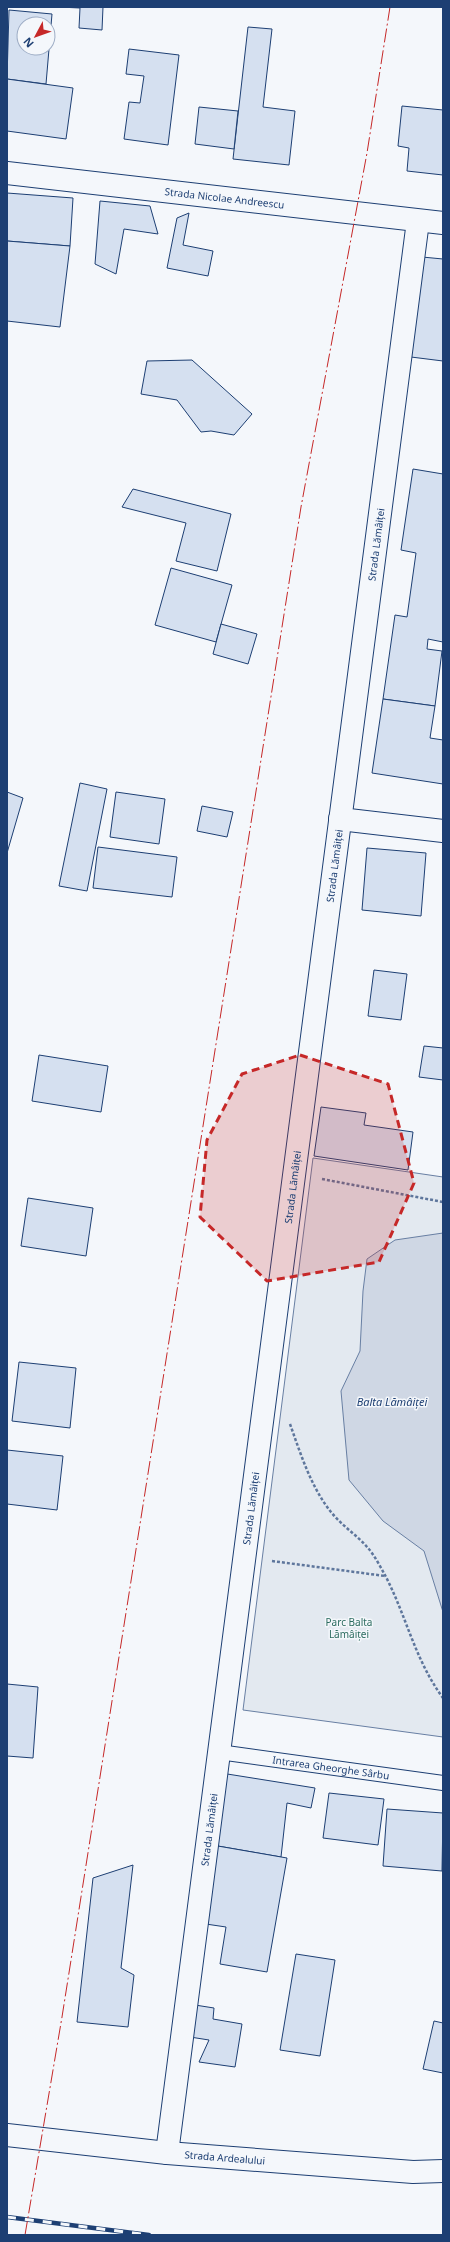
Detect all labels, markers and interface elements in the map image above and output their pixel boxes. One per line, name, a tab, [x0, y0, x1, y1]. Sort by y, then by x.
north arrow	[16, 16, 56, 56]
text: N	[19, 35, 37, 51]
street label: Strada Nicolae Andreescu	[164, 184, 285, 212]
street label: Strada Lămâiței	[364, 507, 388, 582]
street label: Strada Lămâiței	[323, 829, 346, 903]
street label: Strada Lămâiței	[281, 1150, 304, 1224]
water label: Balta Lămâiței	[357, 1394, 427, 1409]
street label: Strada Lămâiței	[239, 1471, 262, 1546]
park label: Parc Balta Lămâiței	[326, 1615, 372, 1641]
street label: Intrarea Gheorghe Sârbu	[272, 1752, 390, 1783]
street label: Strada Lămâiței	[197, 1792, 221, 1867]
street label: Strada Ardealului	[184, 2147, 266, 2168]

